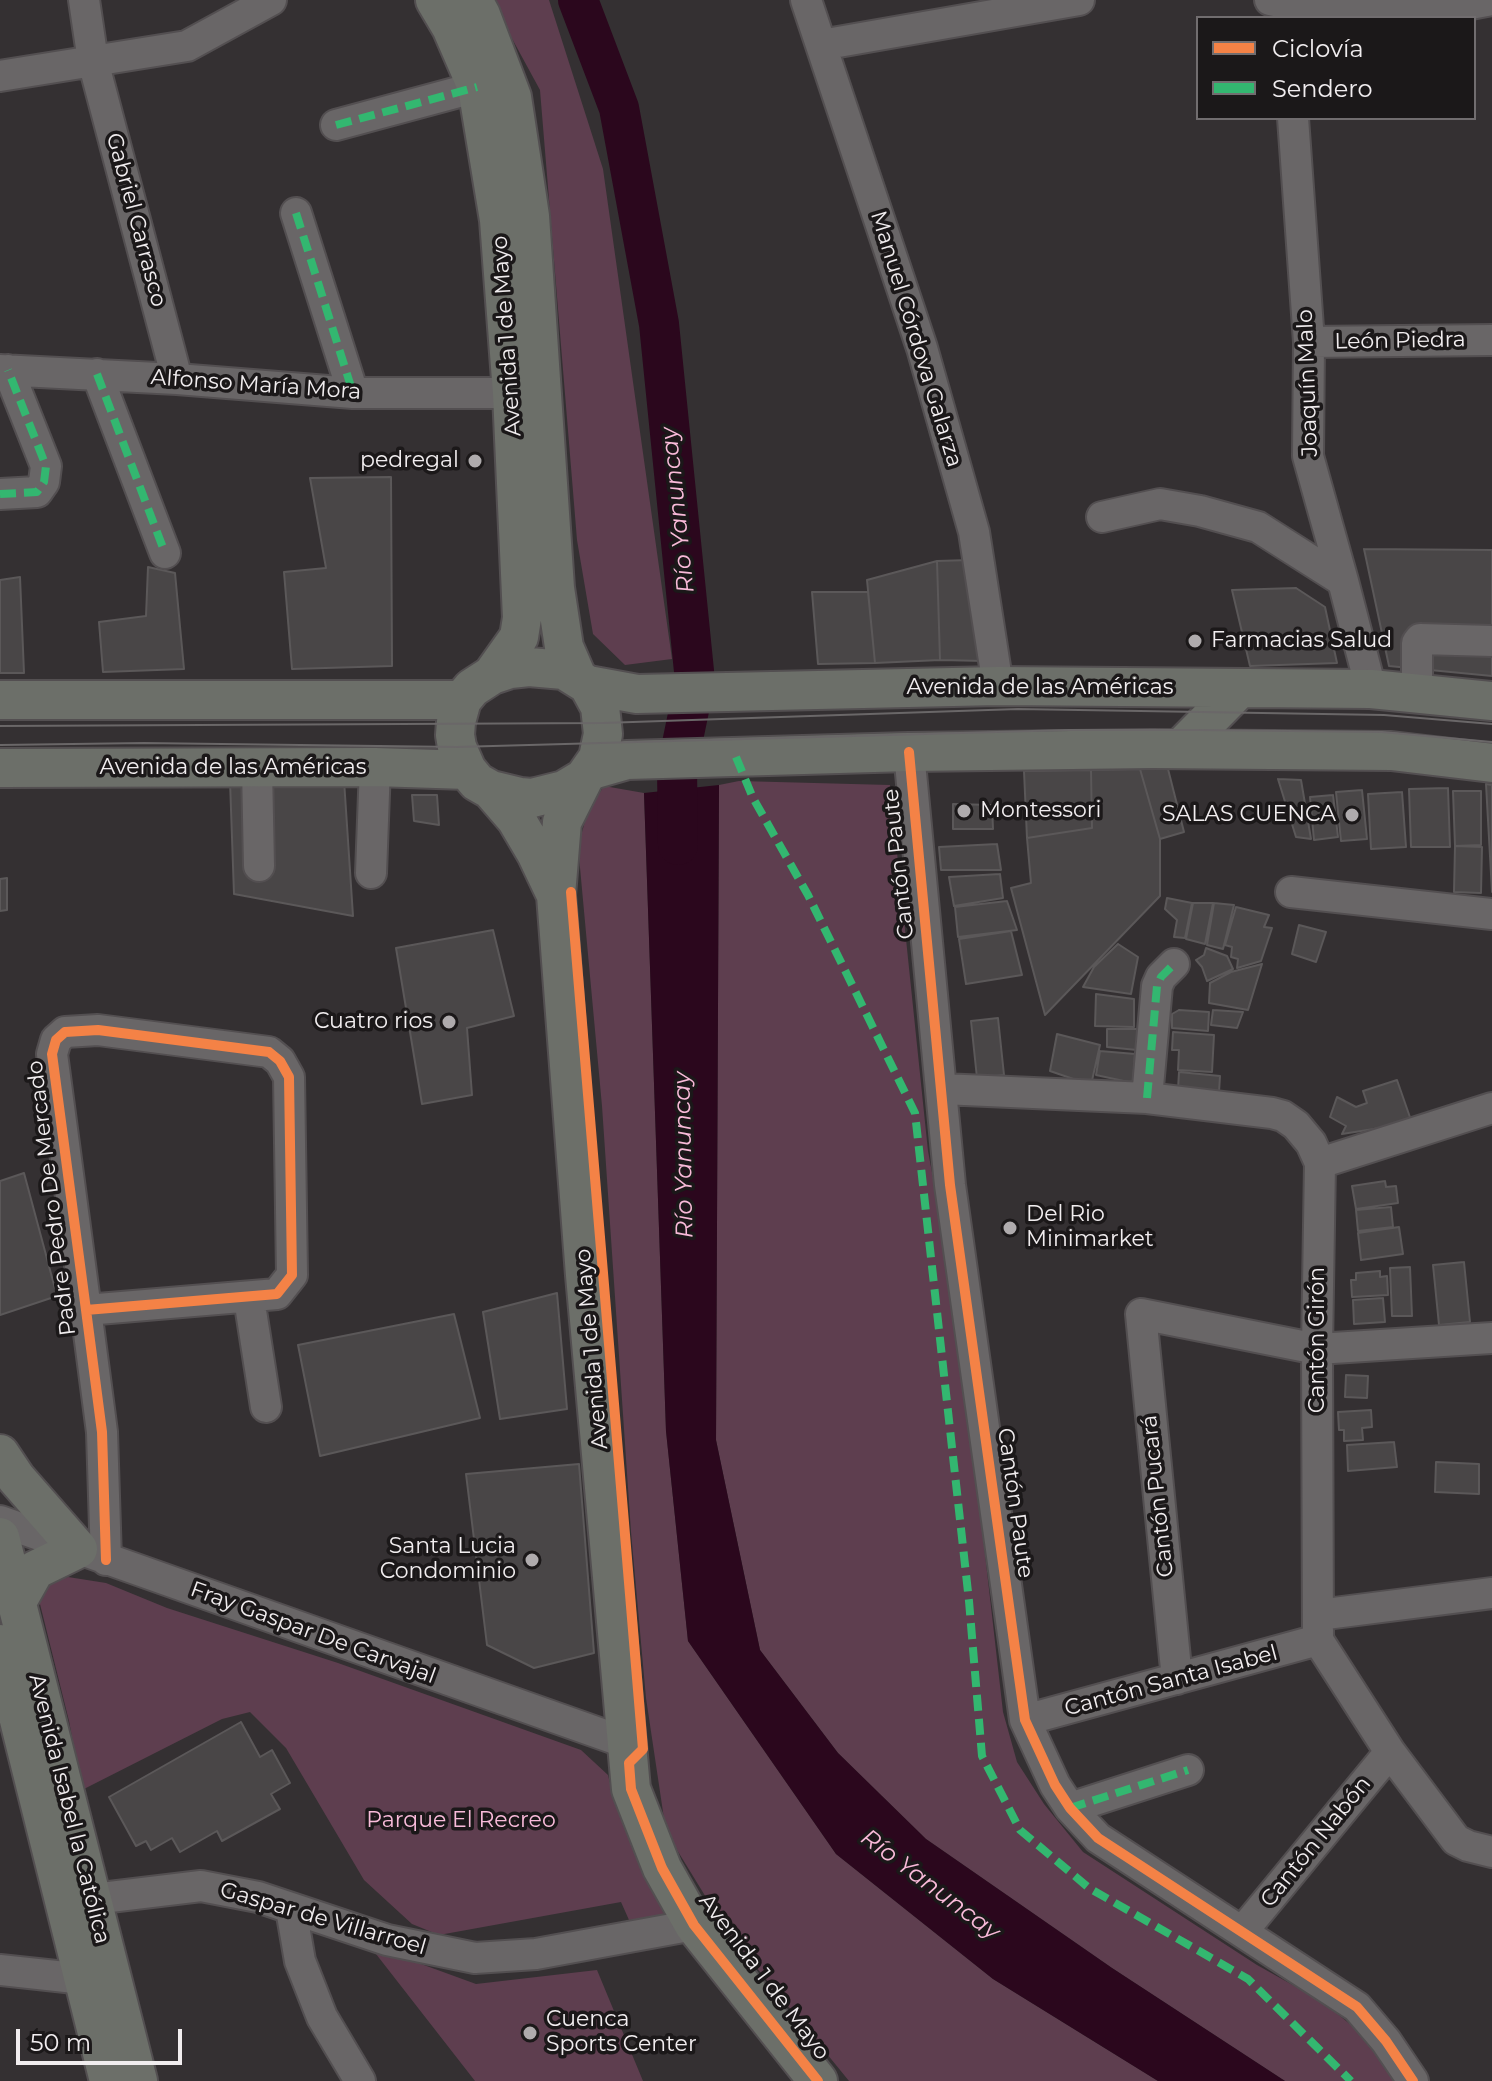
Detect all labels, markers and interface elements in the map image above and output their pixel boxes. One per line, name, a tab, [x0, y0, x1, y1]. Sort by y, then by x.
legend	[1196, 16, 1476, 120]
text: Ciclovía	[1272, 34, 1364, 63]
text: Sendero	[1272, 74, 1373, 103]
street label: Gabriel Carrasco	[100, 130, 172, 310]
street label: Manuel Córdova Galarza	[864, 208, 968, 470]
street label: Avenida 1 de Mayo	[487, 235, 527, 437]
street label: Joaquín Malo	[1292, 309, 1324, 457]
street label: León Piedra	[1334, 327, 1466, 355]
street label: Alfonso María Mora	[150, 364, 362, 406]
water label: Río Yanuncay	[655, 426, 701, 594]
place label: pedregal	[360, 448, 459, 474]
marker: pedregal	[466, 452, 484, 470]
place label: Farmacias Salud	[1211, 628, 1392, 654]
marker: Farmacias Salud	[1186, 632, 1204, 650]
street label: Avenida de las Américas	[907, 675, 1173, 701]
street label: Avenida de las Américas	[100, 755, 366, 781]
street label: Cantón Paute	[878, 787, 920, 941]
place label: Montessori	[980, 798, 1101, 824]
marker: Montessori	[955, 802, 973, 820]
place label: SALAS CUENCA	[1162, 802, 1336, 828]
marker: SALAS CUENCA	[1343, 806, 1361, 824]
place label: Cuatro rios	[314, 1009, 433, 1035]
marker: Cuatro rios	[440, 1013, 458, 1031]
street label: Padre Pedro De Mercado	[22, 1059, 82, 1337]
water label: Río Yanuncay	[668, 1071, 700, 1239]
place label: Del Rio Minimarket	[1026, 1202, 1154, 1254]
marker: Del Rio Minimarket	[1001, 1219, 1019, 1237]
street label: Avenida 1 de Mayo	[570, 1248, 614, 1450]
street label: Cantón Girón	[1305, 1267, 1331, 1413]
street label: Cantón Pucará	[1136, 1414, 1180, 1578]
street label: Cantón Paute	[991, 1426, 1039, 1580]
place label: Santa Lucia Condominio	[380, 1534, 516, 1586]
marker: Santa Lucia Condominio	[523, 1551, 541, 1569]
street label: Fray Gaspar De Carvajal	[187, 1576, 439, 1690]
street label: Cantón Santa Isabel	[1062, 1640, 1280, 1722]
street label: Avenida Isabel la Católica	[23, 1671, 115, 1947]
street label: Cantón Nabón	[1255, 1771, 1377, 1913]
park label: Parque El Recreo	[366, 1808, 556, 1834]
water label: Río Yanuncay	[855, 1823, 1005, 1947]
street label: Gaspar de Villarroel	[217, 1877, 429, 1961]
street label: Avenida 1 de Mayo	[693, 1889, 835, 2065]
place label: Cuenca Sports Center	[546, 2007, 697, 2058]
scale bar	[20, 2013, 186, 2063]
marker: Cuenca Sports Center	[521, 2024, 539, 2042]
text: 50 m	[30, 2028, 91, 2057]

